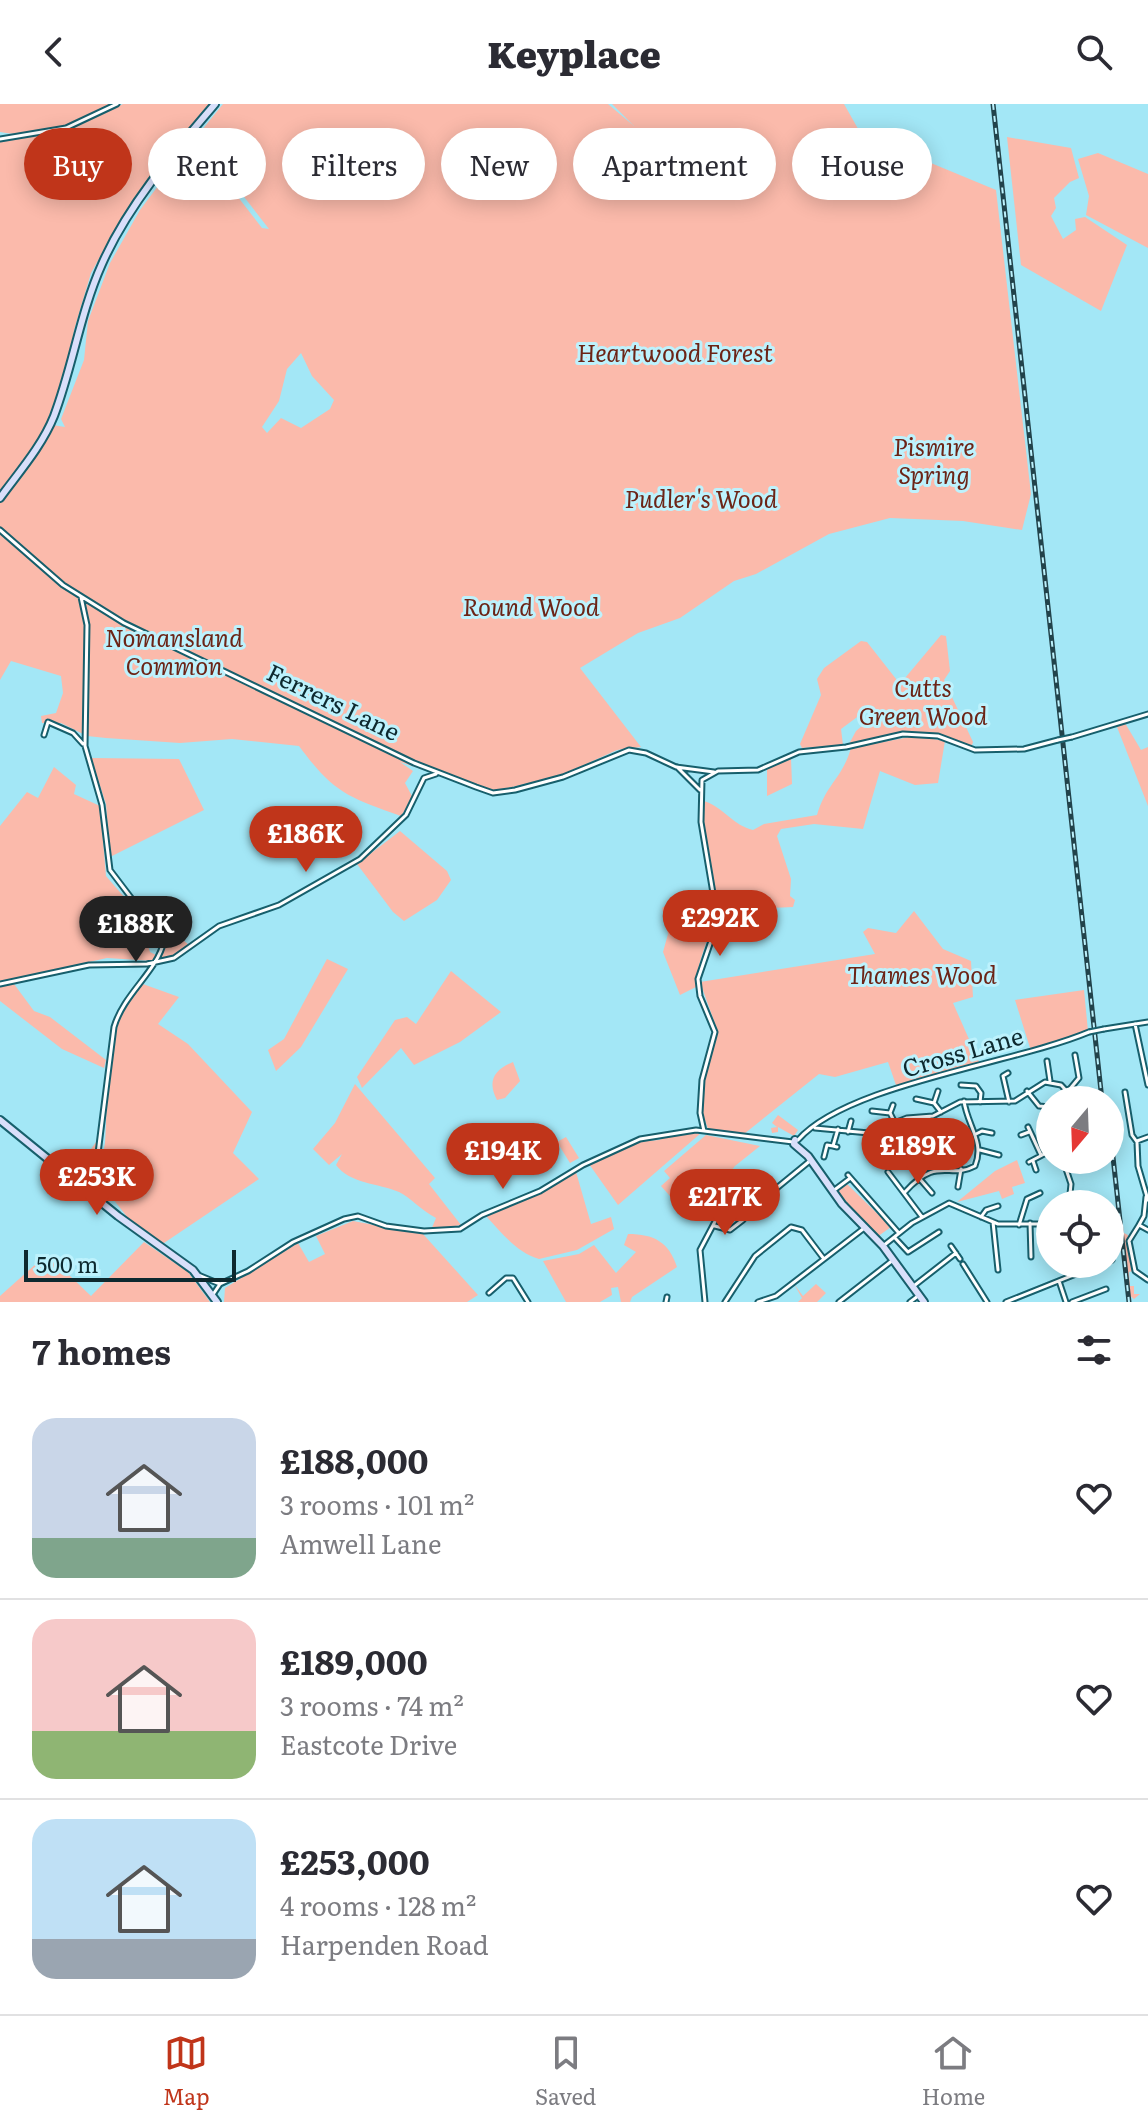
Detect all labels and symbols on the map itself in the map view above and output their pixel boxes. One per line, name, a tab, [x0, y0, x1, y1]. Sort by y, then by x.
park label: Heartwood Forest	[577, 334, 773, 369]
park label: Pismire Spring	[893, 428, 975, 491]
park label: Pudler's Wood	[625, 480, 778, 515]
park label: Round Wood	[462, 588, 600, 623]
park label: Nomansland Common	[105, 619, 243, 682]
street label: Ferrers Lane	[262, 653, 406, 748]
park label: Cutts Green Wood	[859, 669, 988, 732]
pin: £186K	[250, 806, 362, 874]
pin: £292K	[664, 890, 776, 958]
pin: £188K	[80, 896, 192, 964]
park label: Thames Wood	[847, 956, 997, 991]
street label: Cross Lane	[898, 1017, 1027, 1085]
north arrow	[1036, 1086, 1124, 1174]
pin: £189K	[862, 1118, 974, 1186]
pin: £194K	[447, 1123, 559, 1191]
pin: £253K	[41, 1149, 153, 1217]
pin: £217K	[669, 1169, 781, 1237]
scale bar	[24, 1246, 236, 1282]

